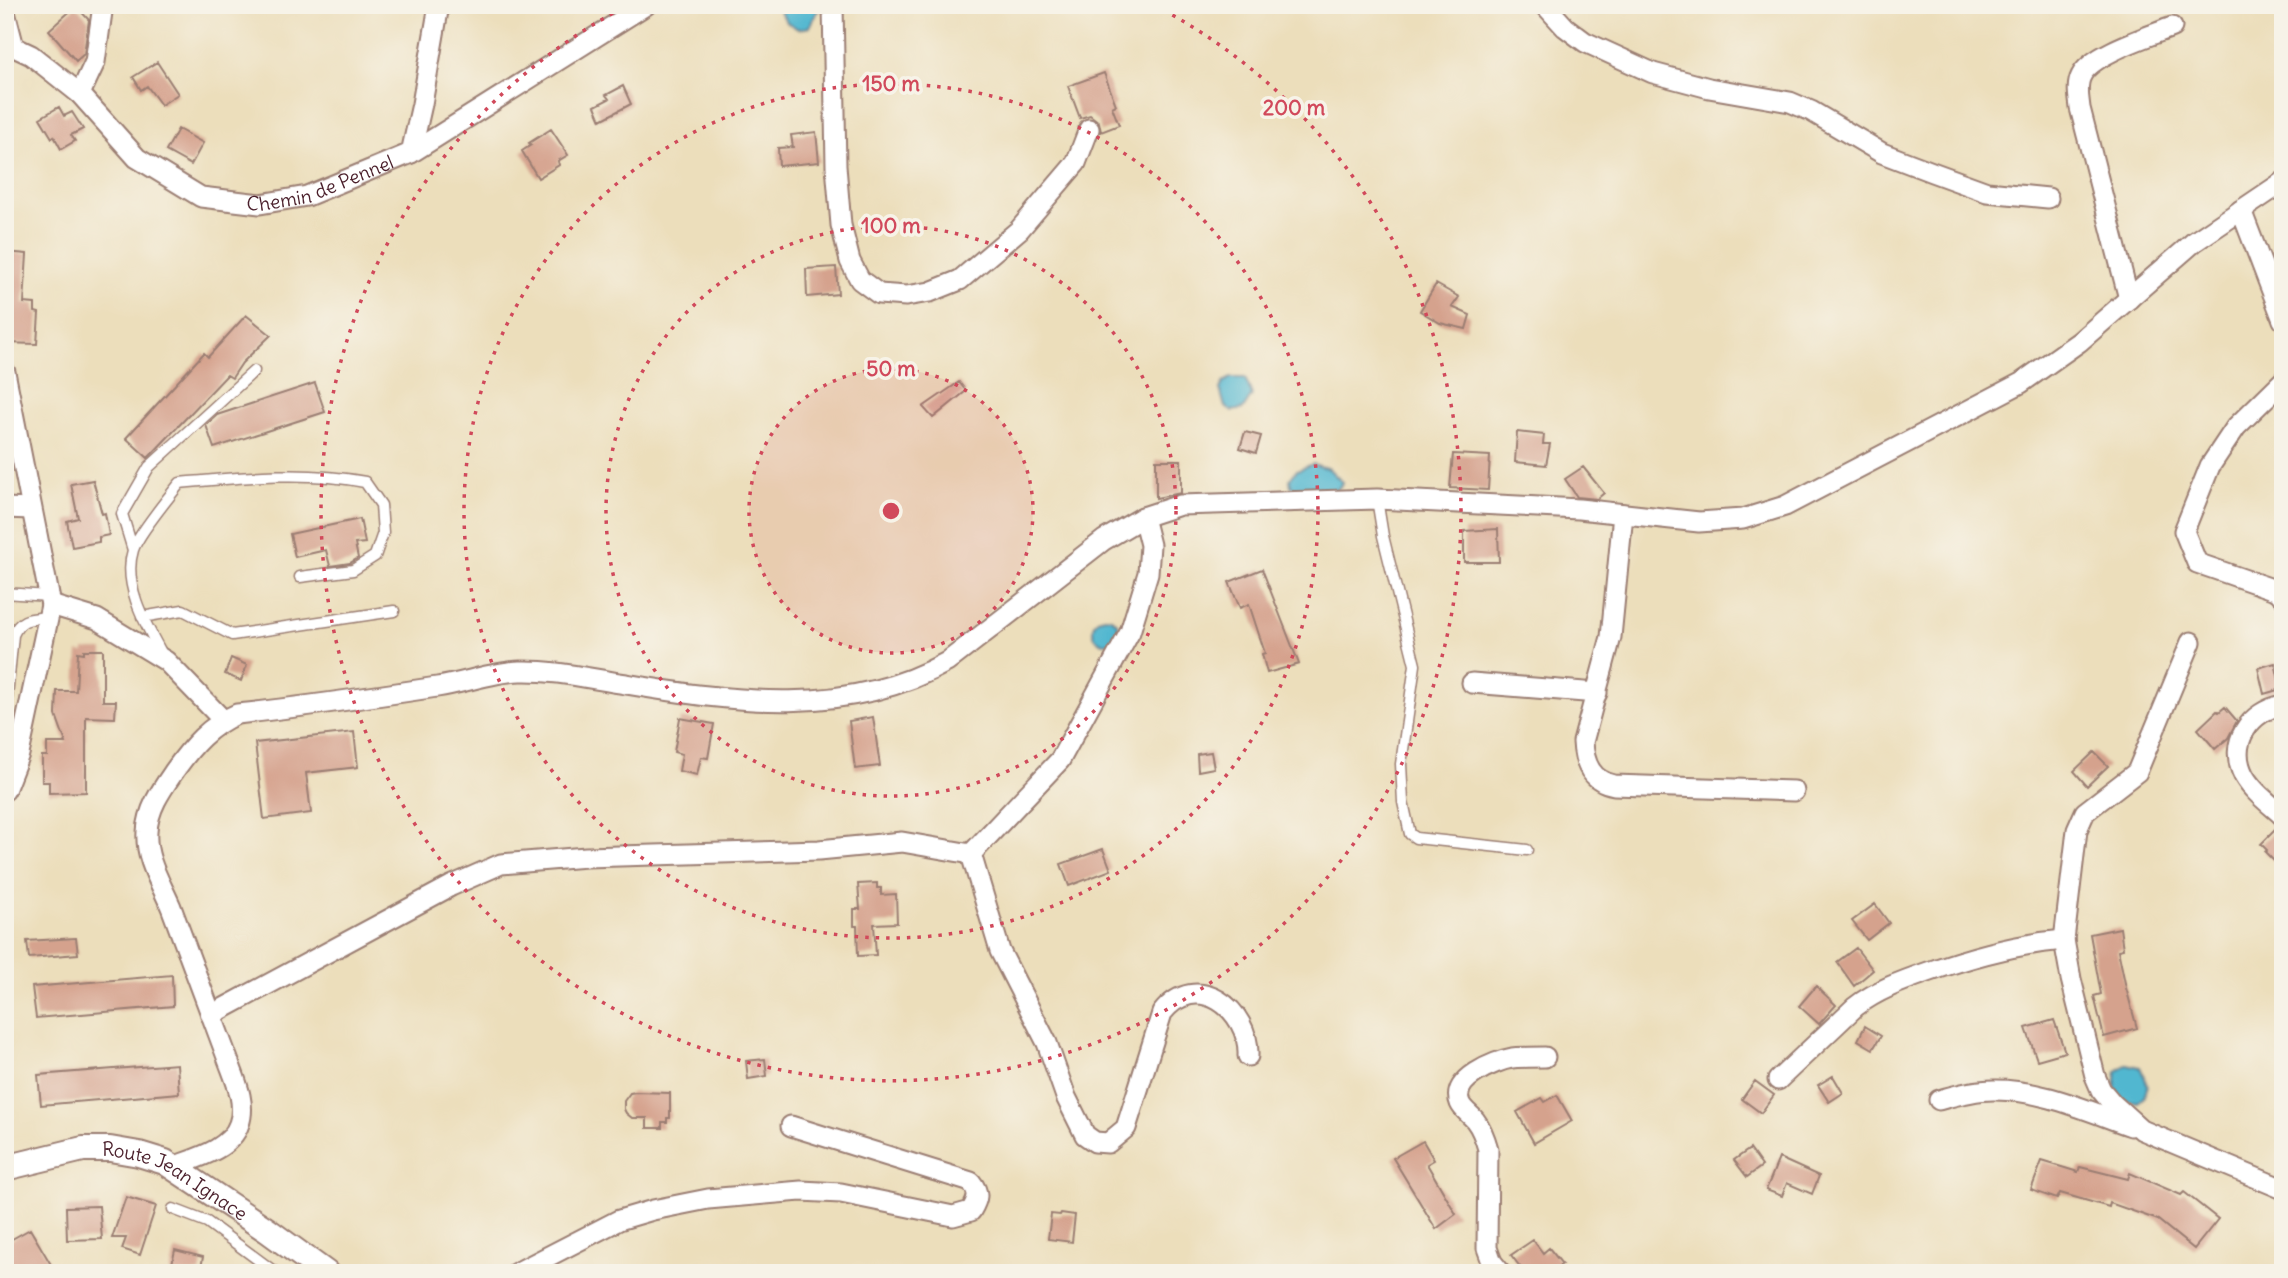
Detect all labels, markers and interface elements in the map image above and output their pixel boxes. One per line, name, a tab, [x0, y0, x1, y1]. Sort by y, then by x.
text: 150 m	[862, 70, 920, 97]
text: 200 m	[1263, 94, 1326, 121]
street label: Chemin de Pennel	[245, 150, 397, 216]
text: 100 m	[861, 212, 921, 239]
text: 50 m	[866, 355, 916, 382]
centre of rings	[879, 499, 903, 523]
street label: Route Jean Ignace	[102, 1137, 252, 1226]

